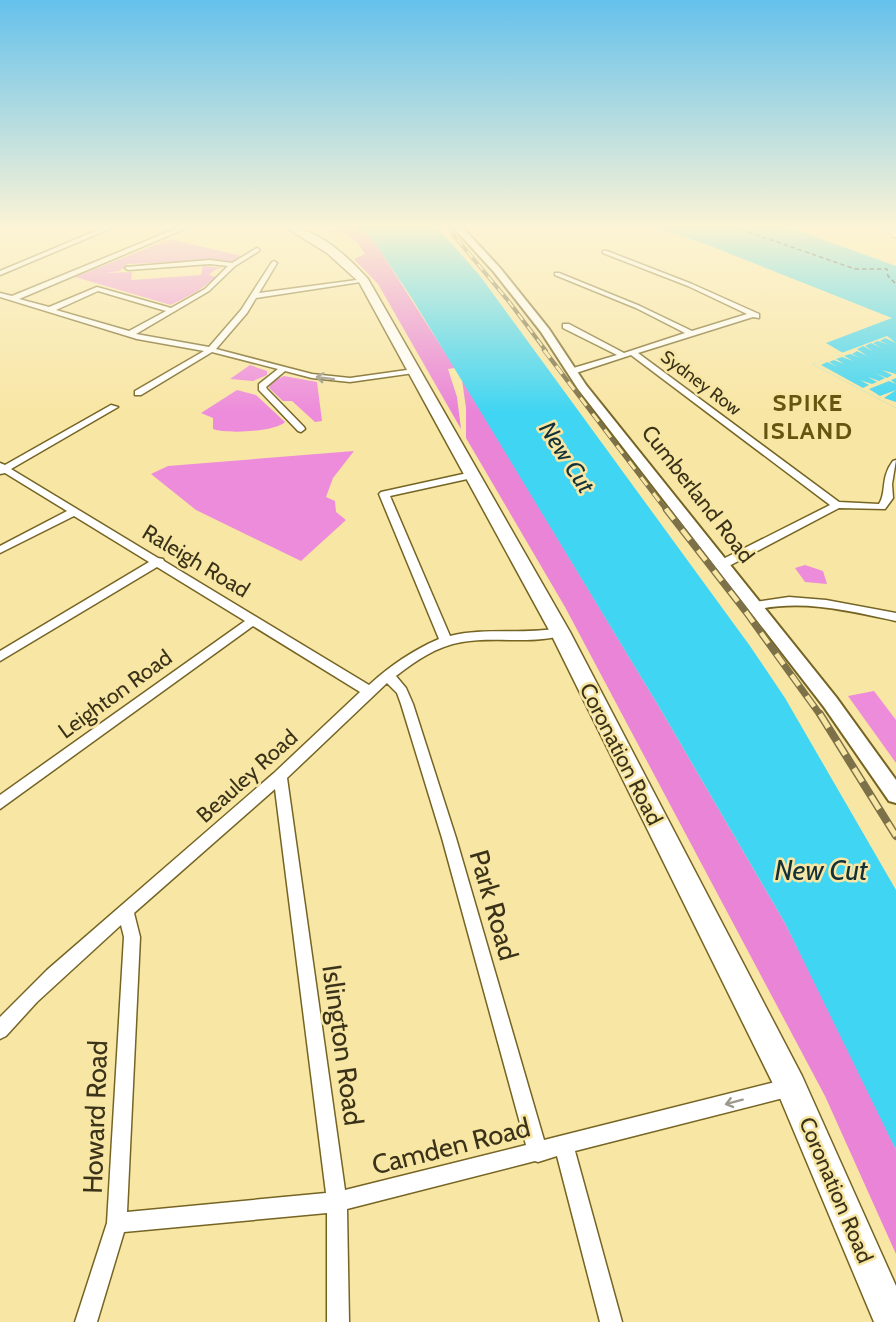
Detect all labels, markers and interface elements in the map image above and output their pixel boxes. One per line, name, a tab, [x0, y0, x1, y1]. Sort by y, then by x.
street label: Sydney Row	[657, 346, 745, 420]
one-way arrow	[316, 372, 336, 383]
district label: SPIKE ISLAND	[763, 388, 853, 445]
water label: New Cut	[533, 416, 601, 499]
street label: Cumberland Road	[636, 420, 760, 568]
street label: Raleigh Road	[137, 518, 255, 604]
street label: Leighton Road	[53, 644, 177, 744]
street label: Coronation Road	[574, 678, 668, 830]
street label: Beauley Road	[191, 724, 303, 828]
street label: Park Road	[463, 846, 525, 964]
water label: New Cut	[775, 853, 868, 887]
street label: Islington Road	[315, 962, 371, 1128]
street label: Howard Road	[76, 1040, 114, 1194]
one-way arrow	[725, 1096, 744, 1108]
street label: Camden Road	[369, 1110, 533, 1182]
street label: Coronation Road	[793, 1113, 879, 1267]

